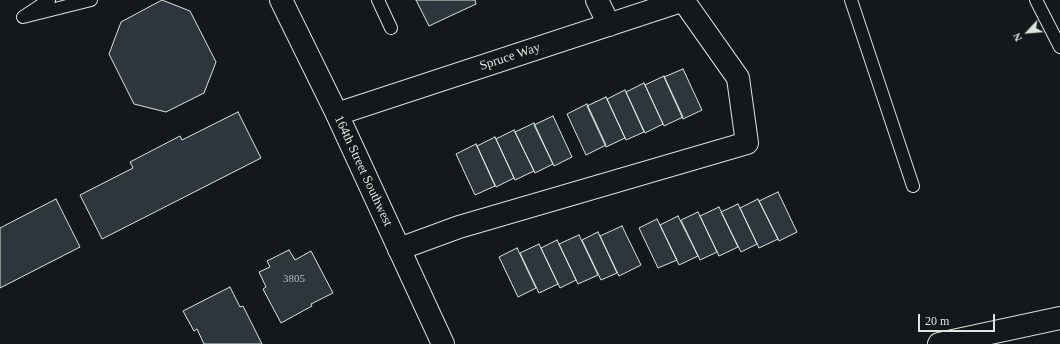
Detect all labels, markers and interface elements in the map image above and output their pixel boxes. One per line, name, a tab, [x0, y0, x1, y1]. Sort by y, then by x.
north arrow	[1008, 12, 1048, 52]
text: N	[1010, 31, 1024, 43]
street label: Spruce Way	[478, 40, 542, 74]
street label: 164th Street Southwest	[330, 113, 396, 229]
house number: 3805	[283, 272, 305, 286]
scale bar	[920, 306, 997, 332]
text: 20 m	[925, 314, 949, 328]

